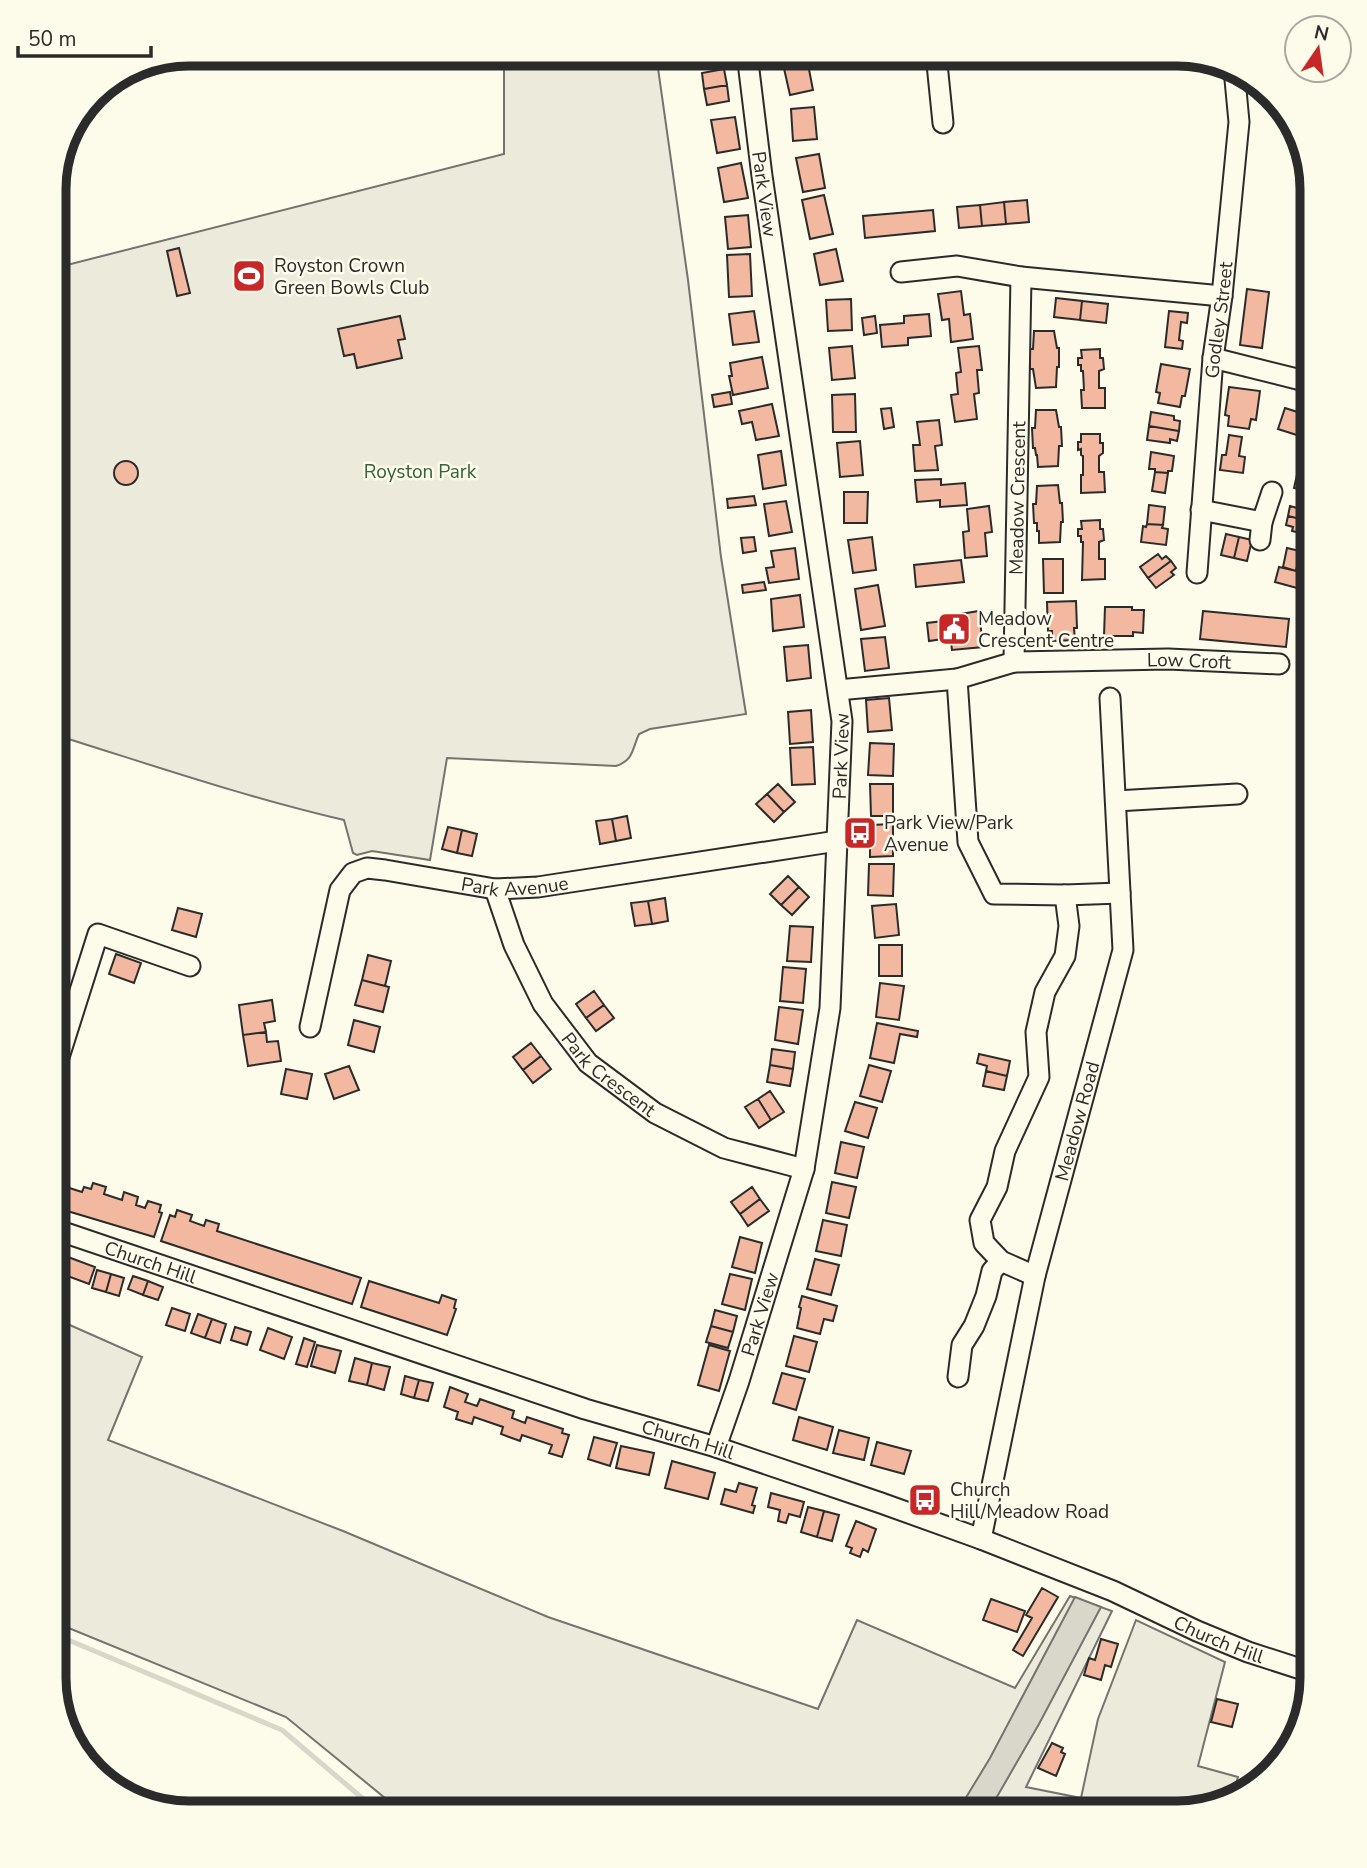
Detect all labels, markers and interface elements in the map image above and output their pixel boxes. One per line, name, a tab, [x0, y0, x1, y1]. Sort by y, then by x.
scale bar	[18, 14, 150, 58]
north arrow	[1283, 14, 1353, 84]
text: N	[1312, 19, 1331, 48]
text: 50 m	[28, 25, 77, 53]
street label: Park View	[745, 150, 783, 239]
place label: Royston Crown Green Bowls Club	[274, 253, 429, 301]
sports icon: Royston Crown Green Bowls Club	[230, 257, 268, 295]
street label: Godley Street	[1200, 260, 1239, 379]
street label: Meadow Crescent	[1004, 421, 1032, 575]
park label: Royston Park	[364, 459, 477, 485]
place label: Meadow Crescent Centre	[978, 606, 1114, 654]
public building icon: Meadow Crescent Centre	[935, 610, 973, 648]
street label: Low Croft	[1147, 647, 1232, 676]
street label: Park View	[827, 711, 857, 800]
place label: Park View/Park Avenue	[884, 810, 1014, 858]
bus stop icon: Park View/Park Avenue	[841, 814, 879, 852]
street label: Park Avenue	[459, 871, 570, 904]
street label: Park Crescent	[555, 1027, 661, 1123]
street label: Meadow Road	[1049, 1059, 1106, 1184]
street label: Church Hill	[101, 1235, 200, 1290]
street label: Park View	[735, 1269, 786, 1359]
street label: Church Hill	[638, 1414, 738, 1466]
place label: Church Hill/Meadow Road	[950, 1477, 1109, 1525]
bus stop icon: Church Hill/Meadow Road	[906, 1481, 944, 1519]
street label: Church Hill	[1169, 1610, 1267, 1670]

